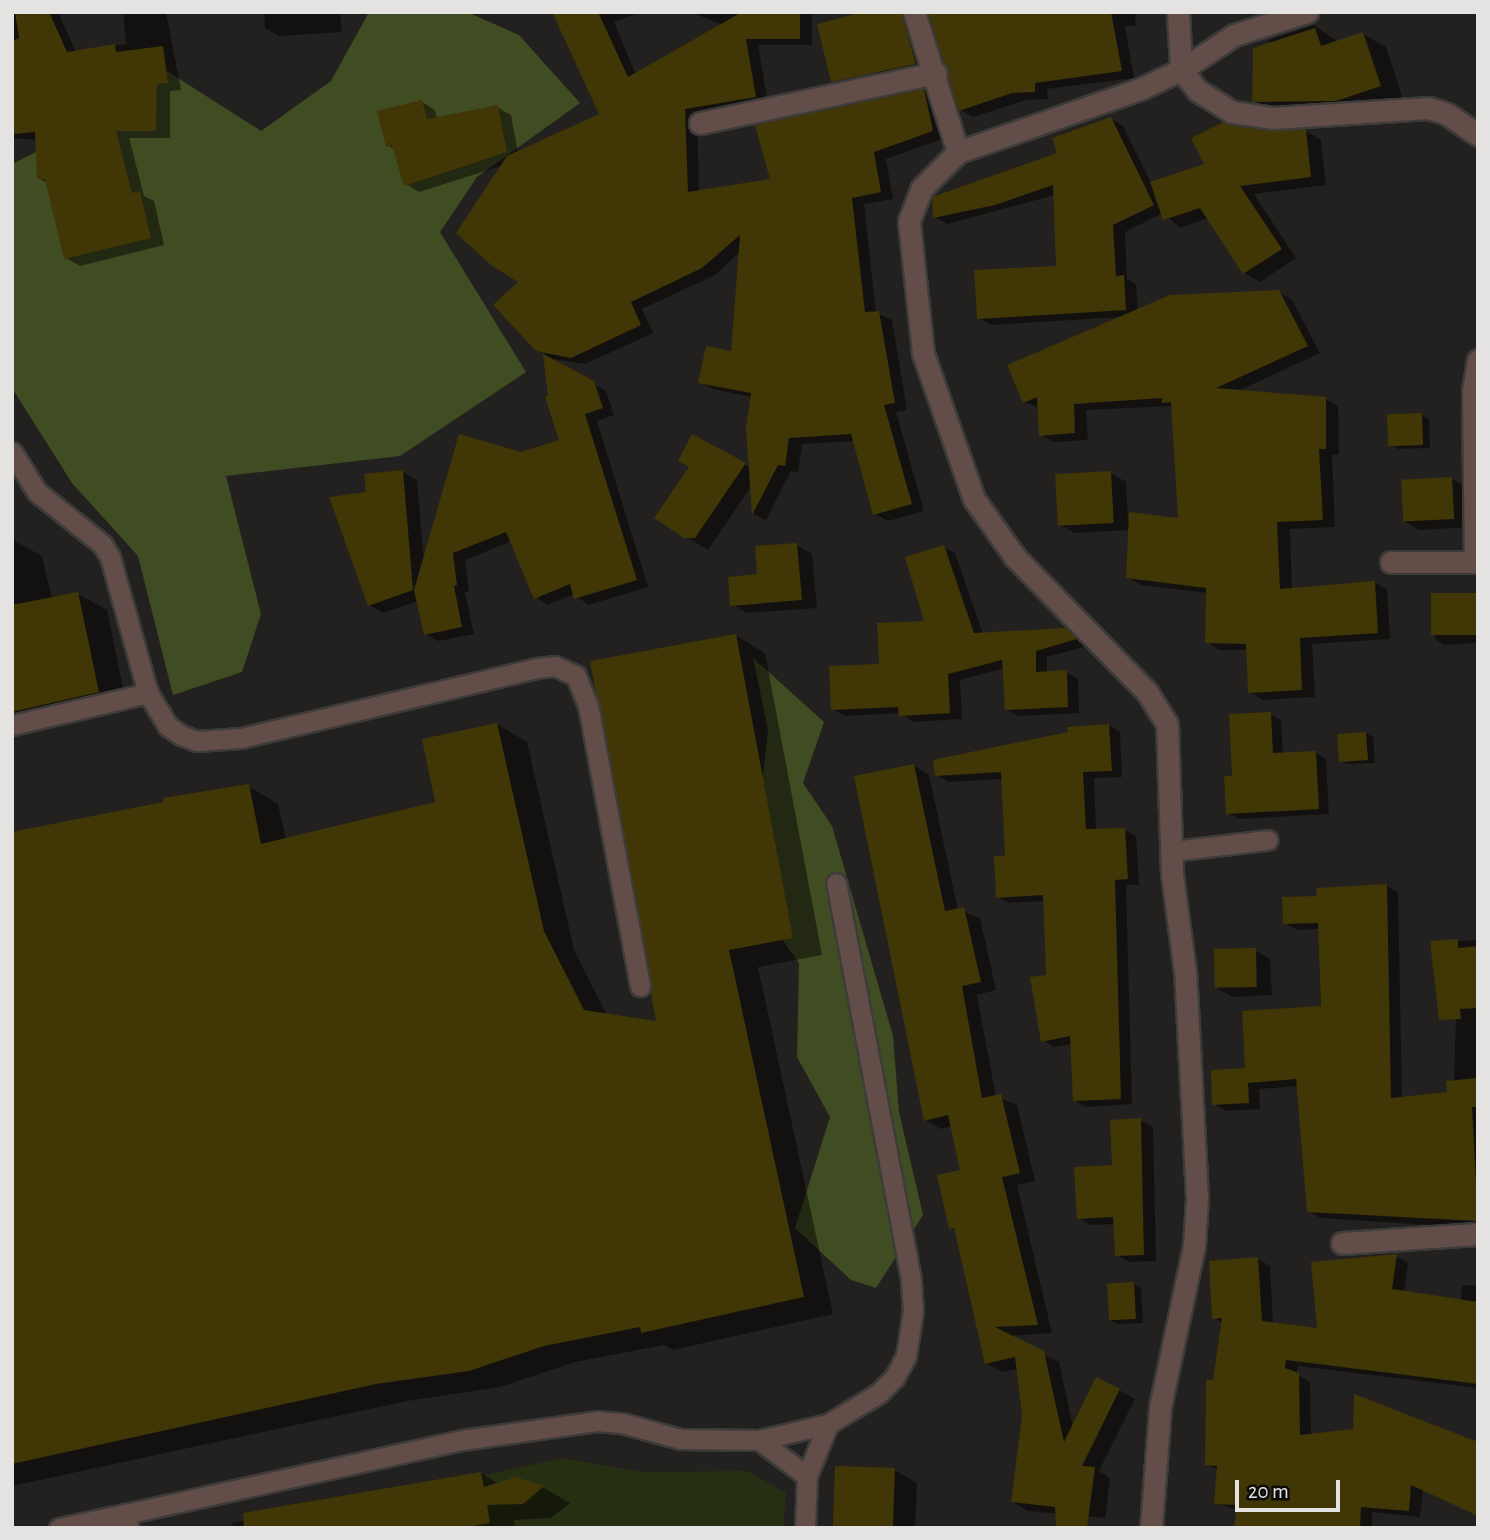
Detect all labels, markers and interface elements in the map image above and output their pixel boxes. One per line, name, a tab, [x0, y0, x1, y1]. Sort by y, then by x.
scale bar	[1238, 1466, 1343, 1510]
text: 20 m	[1248, 1481, 1289, 1502]

